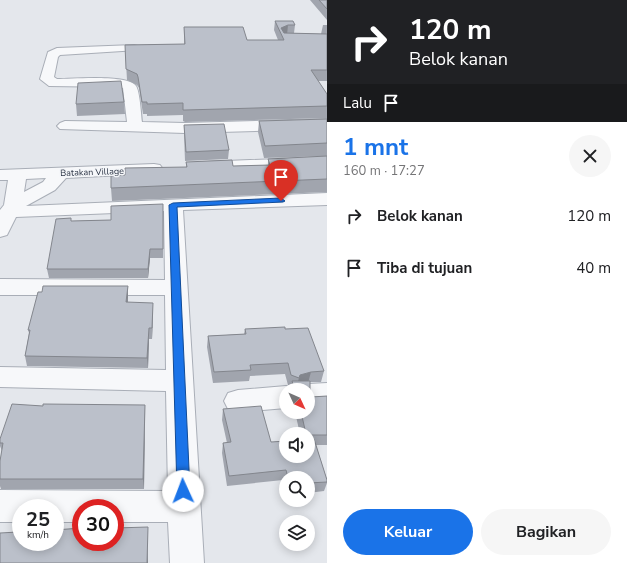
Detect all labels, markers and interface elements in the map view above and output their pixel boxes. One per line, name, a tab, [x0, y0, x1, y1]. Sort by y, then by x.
text: 120 m	[409, 11, 492, 49]
icon: right	[343, 16, 395, 68]
text: Belok kanan	[409, 47, 508, 71]
icon: arrive	[380, 92, 402, 114]
text: Lalu	[343, 93, 372, 113]
text: 1 mnt	[343, 131, 408, 163]
button: close	[569, 135, 611, 177]
pin	[264, 160, 298, 201]
text: 160 m · 17:27	[343, 162, 425, 180]
street label: Batakan Village	[60, 165, 124, 179]
icon: arrive	[270, 166, 292, 188]
icon: right	[343, 205, 365, 227]
text: Belok kanan	[377, 206, 463, 226]
text: 120 m	[567, 206, 611, 226]
icon: arrive	[343, 257, 365, 279]
text: Tiba di tujuan	[377, 258, 472, 278]
text: 40 m	[576, 258, 611, 278]
north arrow	[279, 383, 315, 419]
map controls	[279, 383, 315, 551]
button: sound	[279, 427, 315, 463]
position arrow	[162, 470, 204, 512]
button: search	[279, 471, 315, 507]
speed limit sign: 30	[72, 499, 124, 551]
text: 25	[26, 506, 50, 533]
button: Keluar	[343, 509, 473, 555]
button: Bagikan	[481, 509, 611, 555]
button: layers	[279, 515, 315, 551]
text: km/h	[27, 528, 49, 542]

